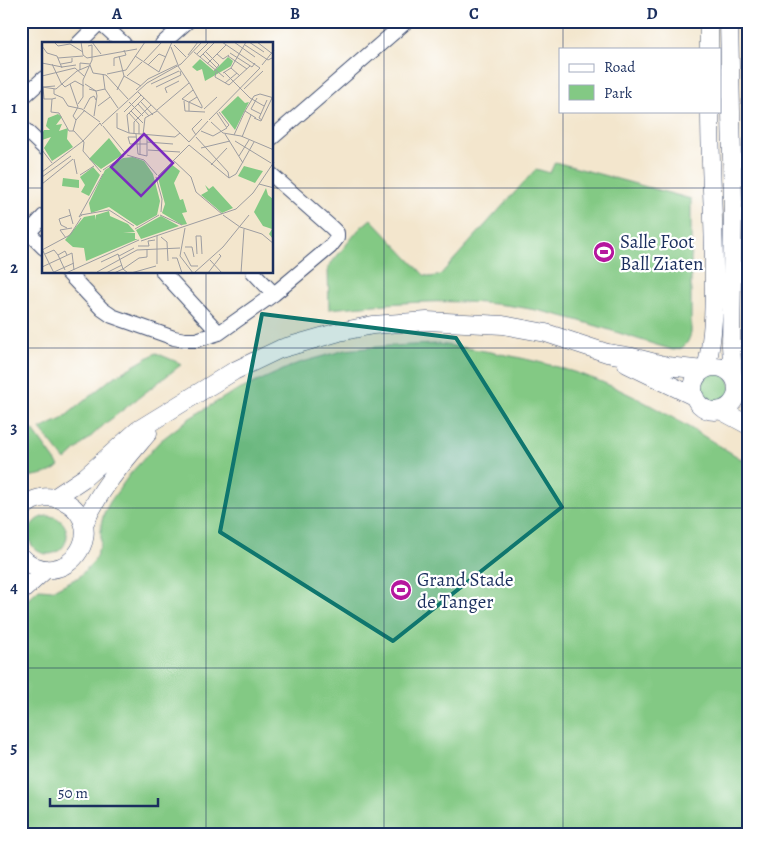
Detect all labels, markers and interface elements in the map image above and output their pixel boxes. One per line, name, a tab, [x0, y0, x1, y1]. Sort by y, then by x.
text: A	[111, 3, 123, 25]
text: B	[290, 3, 300, 25]
text: C	[469, 3, 479, 25]
text: D	[646, 3, 658, 25]
inset map	[42, 42, 274, 274]
legend	[559, 48, 722, 112]
text: Road	[604, 57, 636, 77]
text: Park	[604, 83, 633, 103]
text: 1	[11, 97, 17, 119]
place label: Salle Foot Ball Ziaten	[620, 229, 703, 277]
sports icon: Salle Foot Ball Ziaten	[592, 240, 616, 264]
text: 2	[10, 257, 18, 279]
text: 3	[11, 417, 18, 439]
place label: Grand Stade de Tanger	[417, 567, 514, 615]
text: 4	[10, 577, 18, 599]
sports icon: Grand Stade de Tanger	[389, 578, 413, 602]
text: 5	[11, 737, 18, 759]
scale bar	[50, 775, 158, 807]
text: 50 m	[58, 783, 88, 803]

